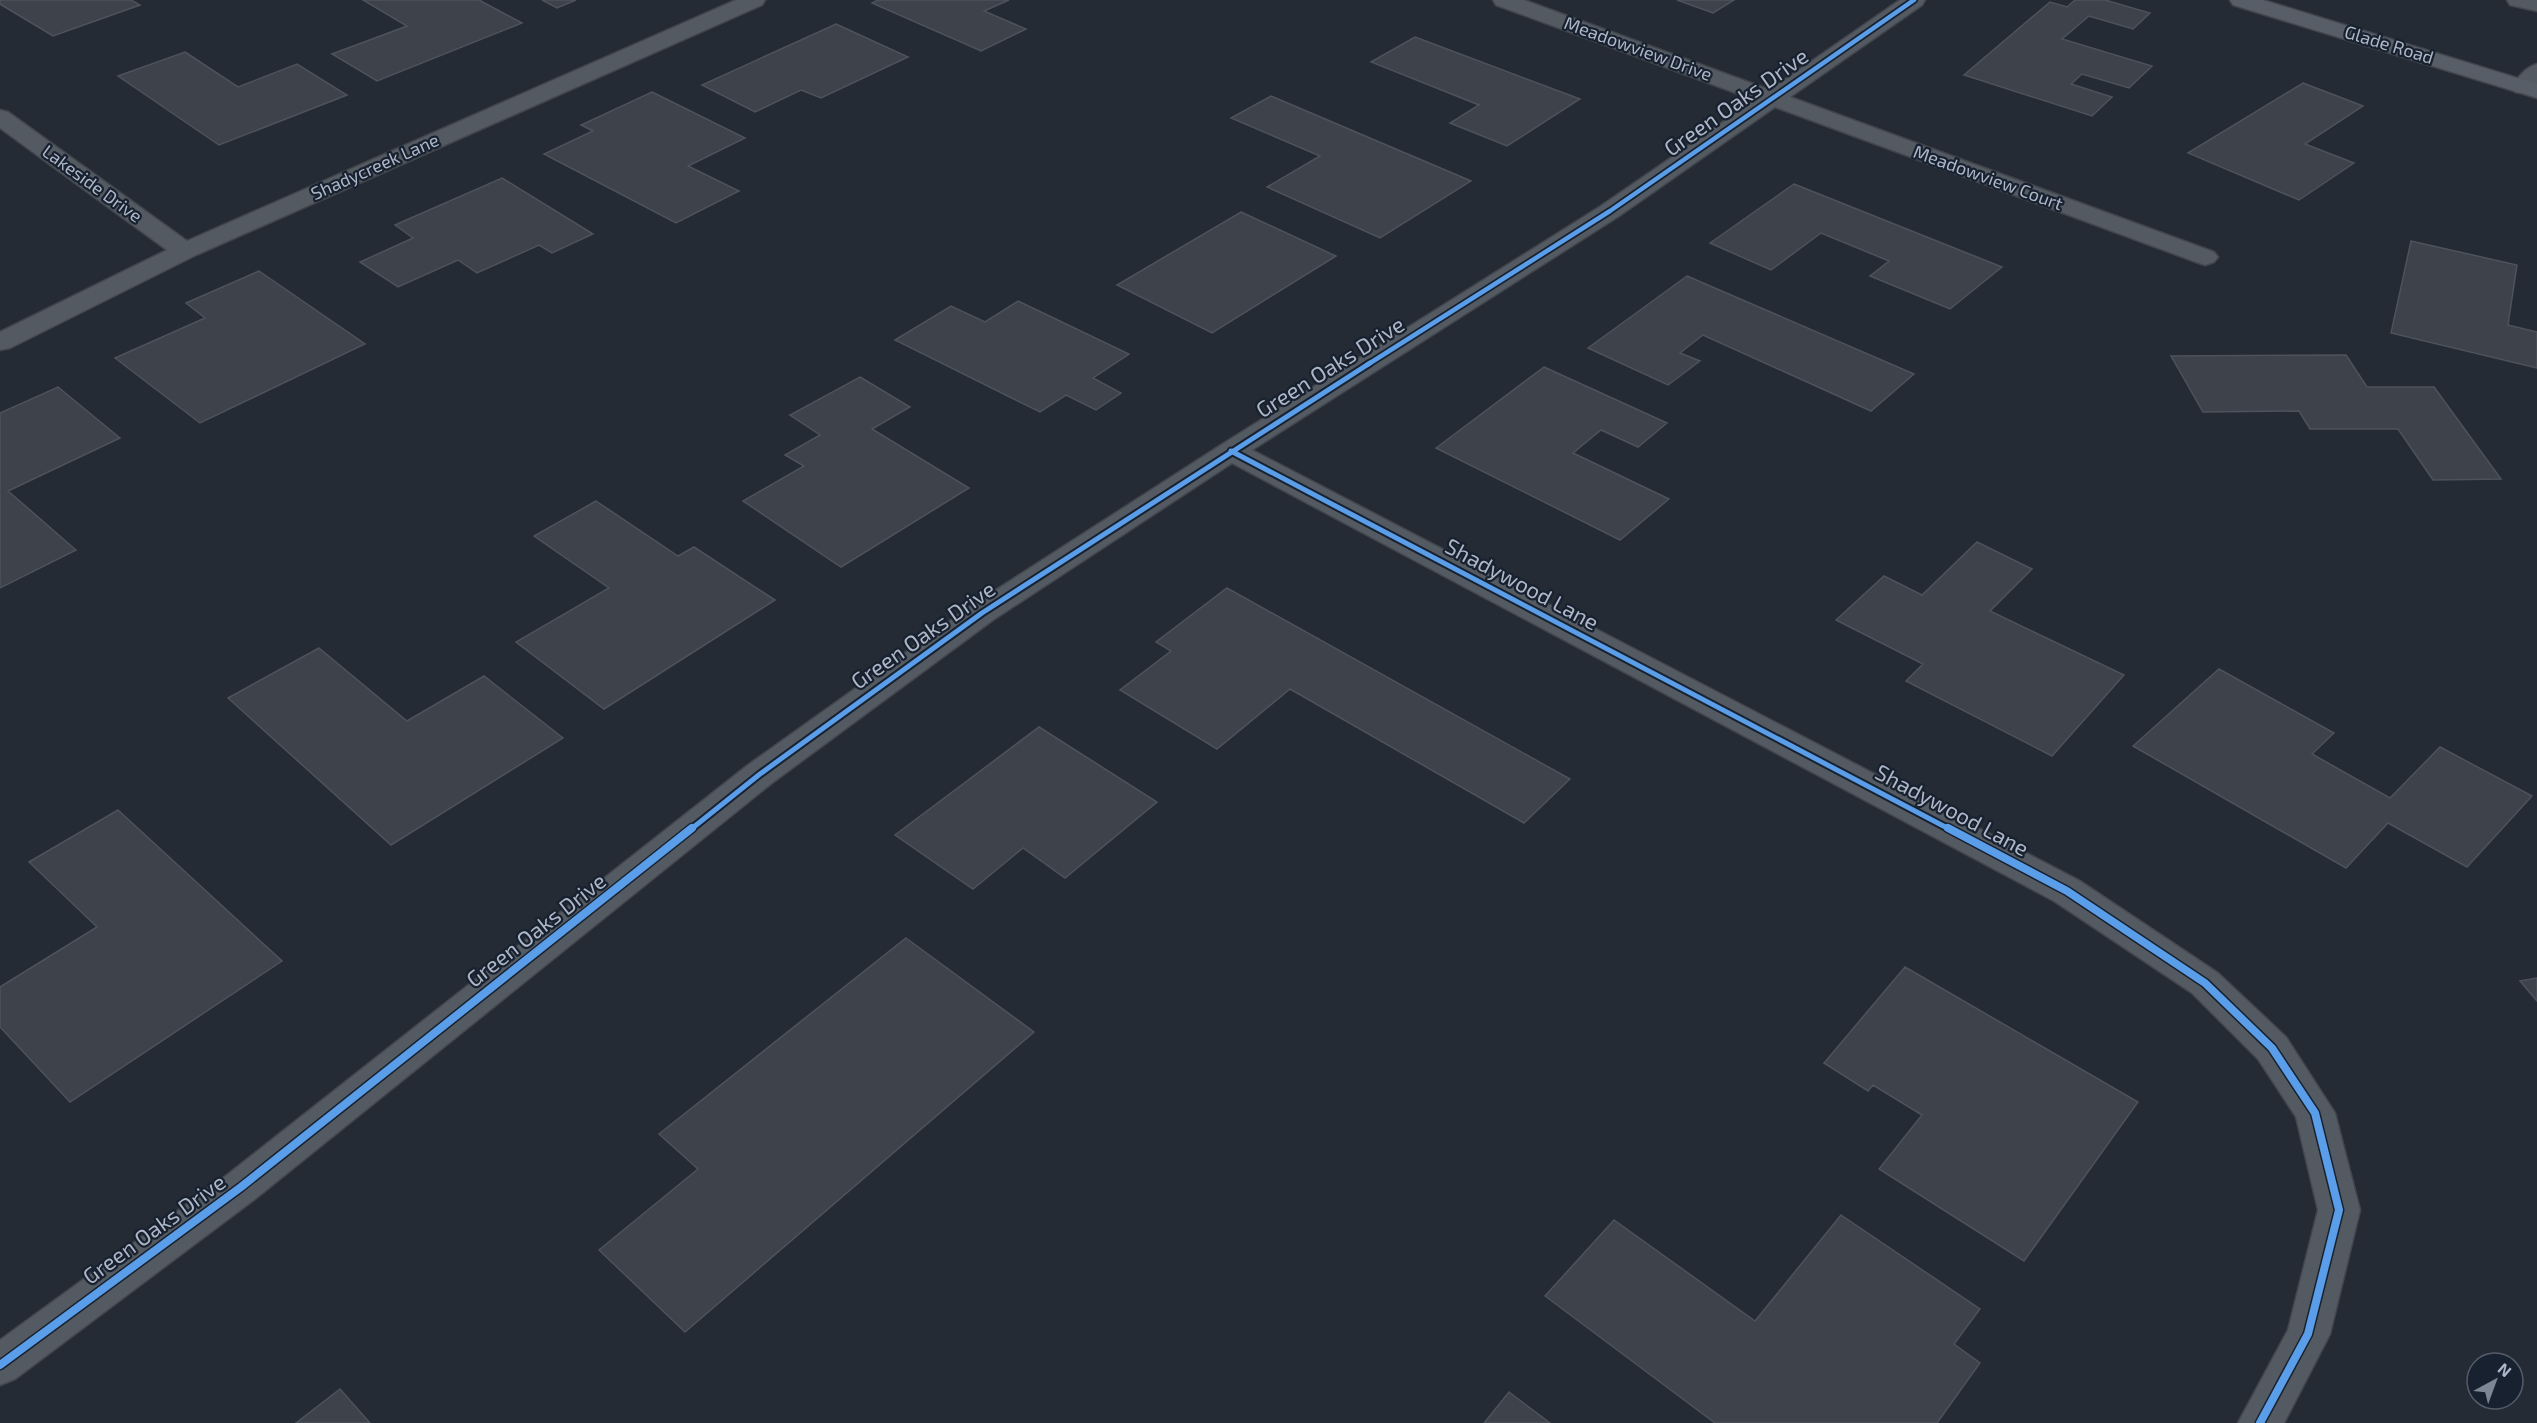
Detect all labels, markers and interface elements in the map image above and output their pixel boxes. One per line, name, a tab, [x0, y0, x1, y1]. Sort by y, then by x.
street label: Meadowview Drive	[1561, 11, 1715, 85]
street label: Glade Road	[2342, 20, 2436, 68]
street label: Green Oaks Drive	[1658, 42, 1812, 161]
street label: Shadycreek Lane	[307, 128, 442, 204]
street label: Lakeside Drive	[38, 140, 147, 227]
street label: Meadowview Court	[1911, 140, 2066, 214]
street label: Green Oaks Drive	[1251, 310, 1408, 422]
street label: Shadywood Lane	[1441, 532, 1604, 635]
street label: Green Oaks Drive	[845, 575, 999, 694]
street label: Shadywood Lane	[1871, 758, 2034, 861]
street label: Green Oaks Drive	[460, 867, 610, 992]
street label: Green Oaks Drive	[77, 1168, 230, 1289]
north arrow	[2465, 1351, 2525, 1411]
text: N	[2495, 1358, 2516, 1380]

